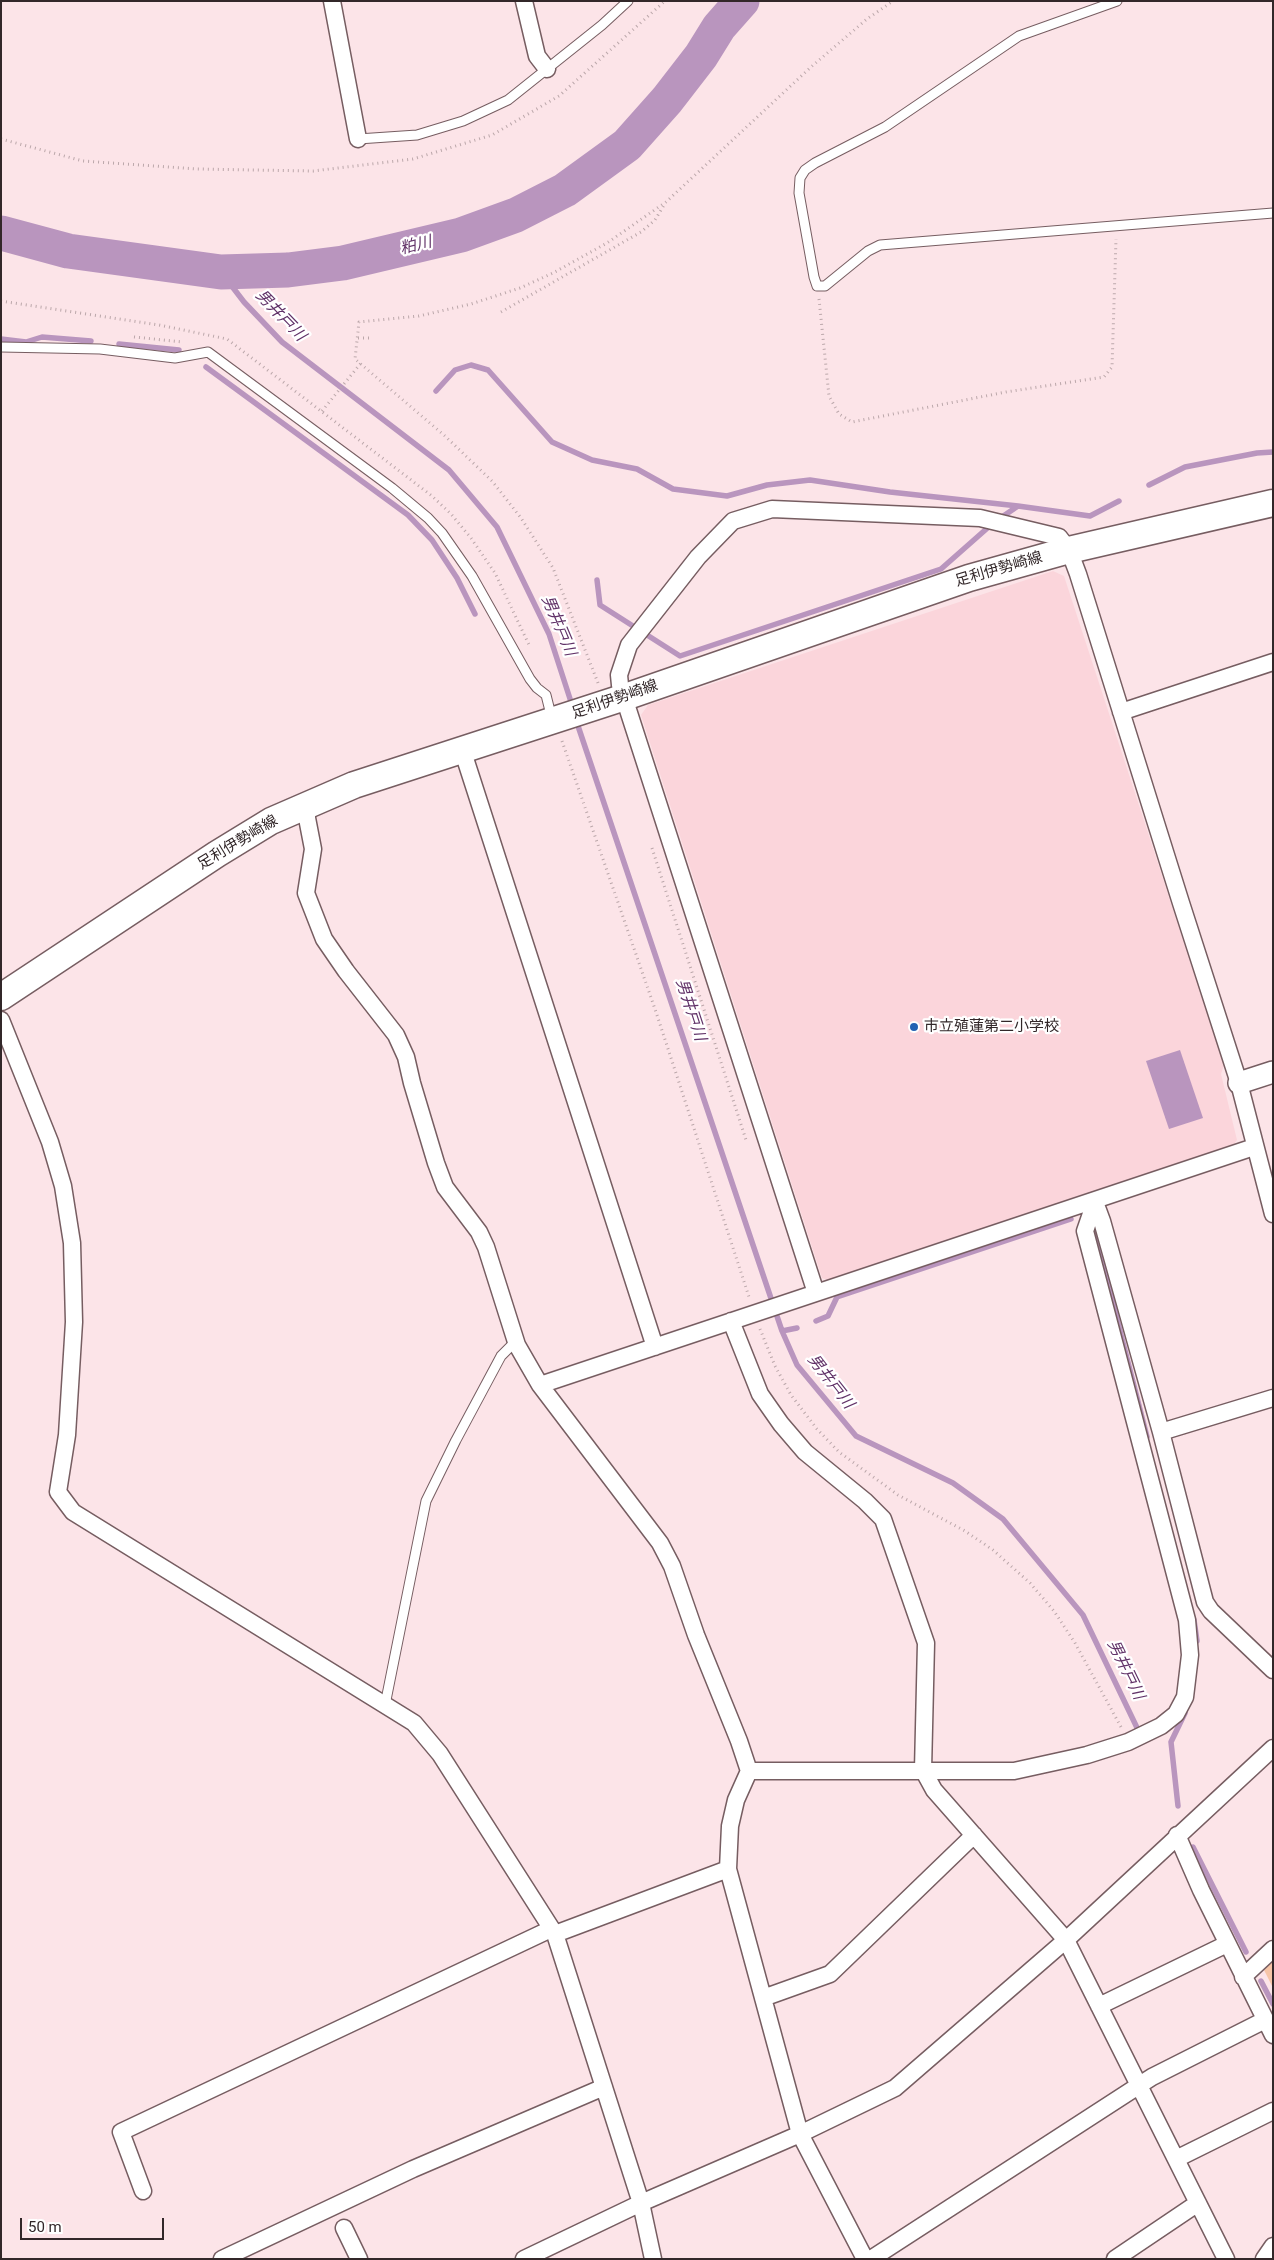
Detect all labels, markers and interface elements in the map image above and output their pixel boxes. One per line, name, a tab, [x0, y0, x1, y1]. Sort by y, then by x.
water label: 粕川	[398, 233, 434, 259]
water label: 男井戸川	[251, 286, 309, 346]
street label: 足利伊勢崎線	[953, 549, 1045, 591]
water label: 男井戸川	[537, 593, 579, 659]
street label: 足利伊勢崎線	[570, 677, 660, 723]
street label: 足利伊勢崎線	[195, 812, 281, 874]
water label: 男井戸川	[671, 977, 709, 1043]
place label: 市立殖蓮第二小学校	[924, 1018, 1059, 1036]
marker: 市立殖蓮第二小学校	[908, 1021, 920, 1033]
water label: 男井戸川	[803, 1351, 857, 1413]
water label: 男井戸川	[1102, 1637, 1148, 1703]
scale bar	[22, 2208, 166, 2240]
text: 50 m	[28, 2218, 62, 2236]

